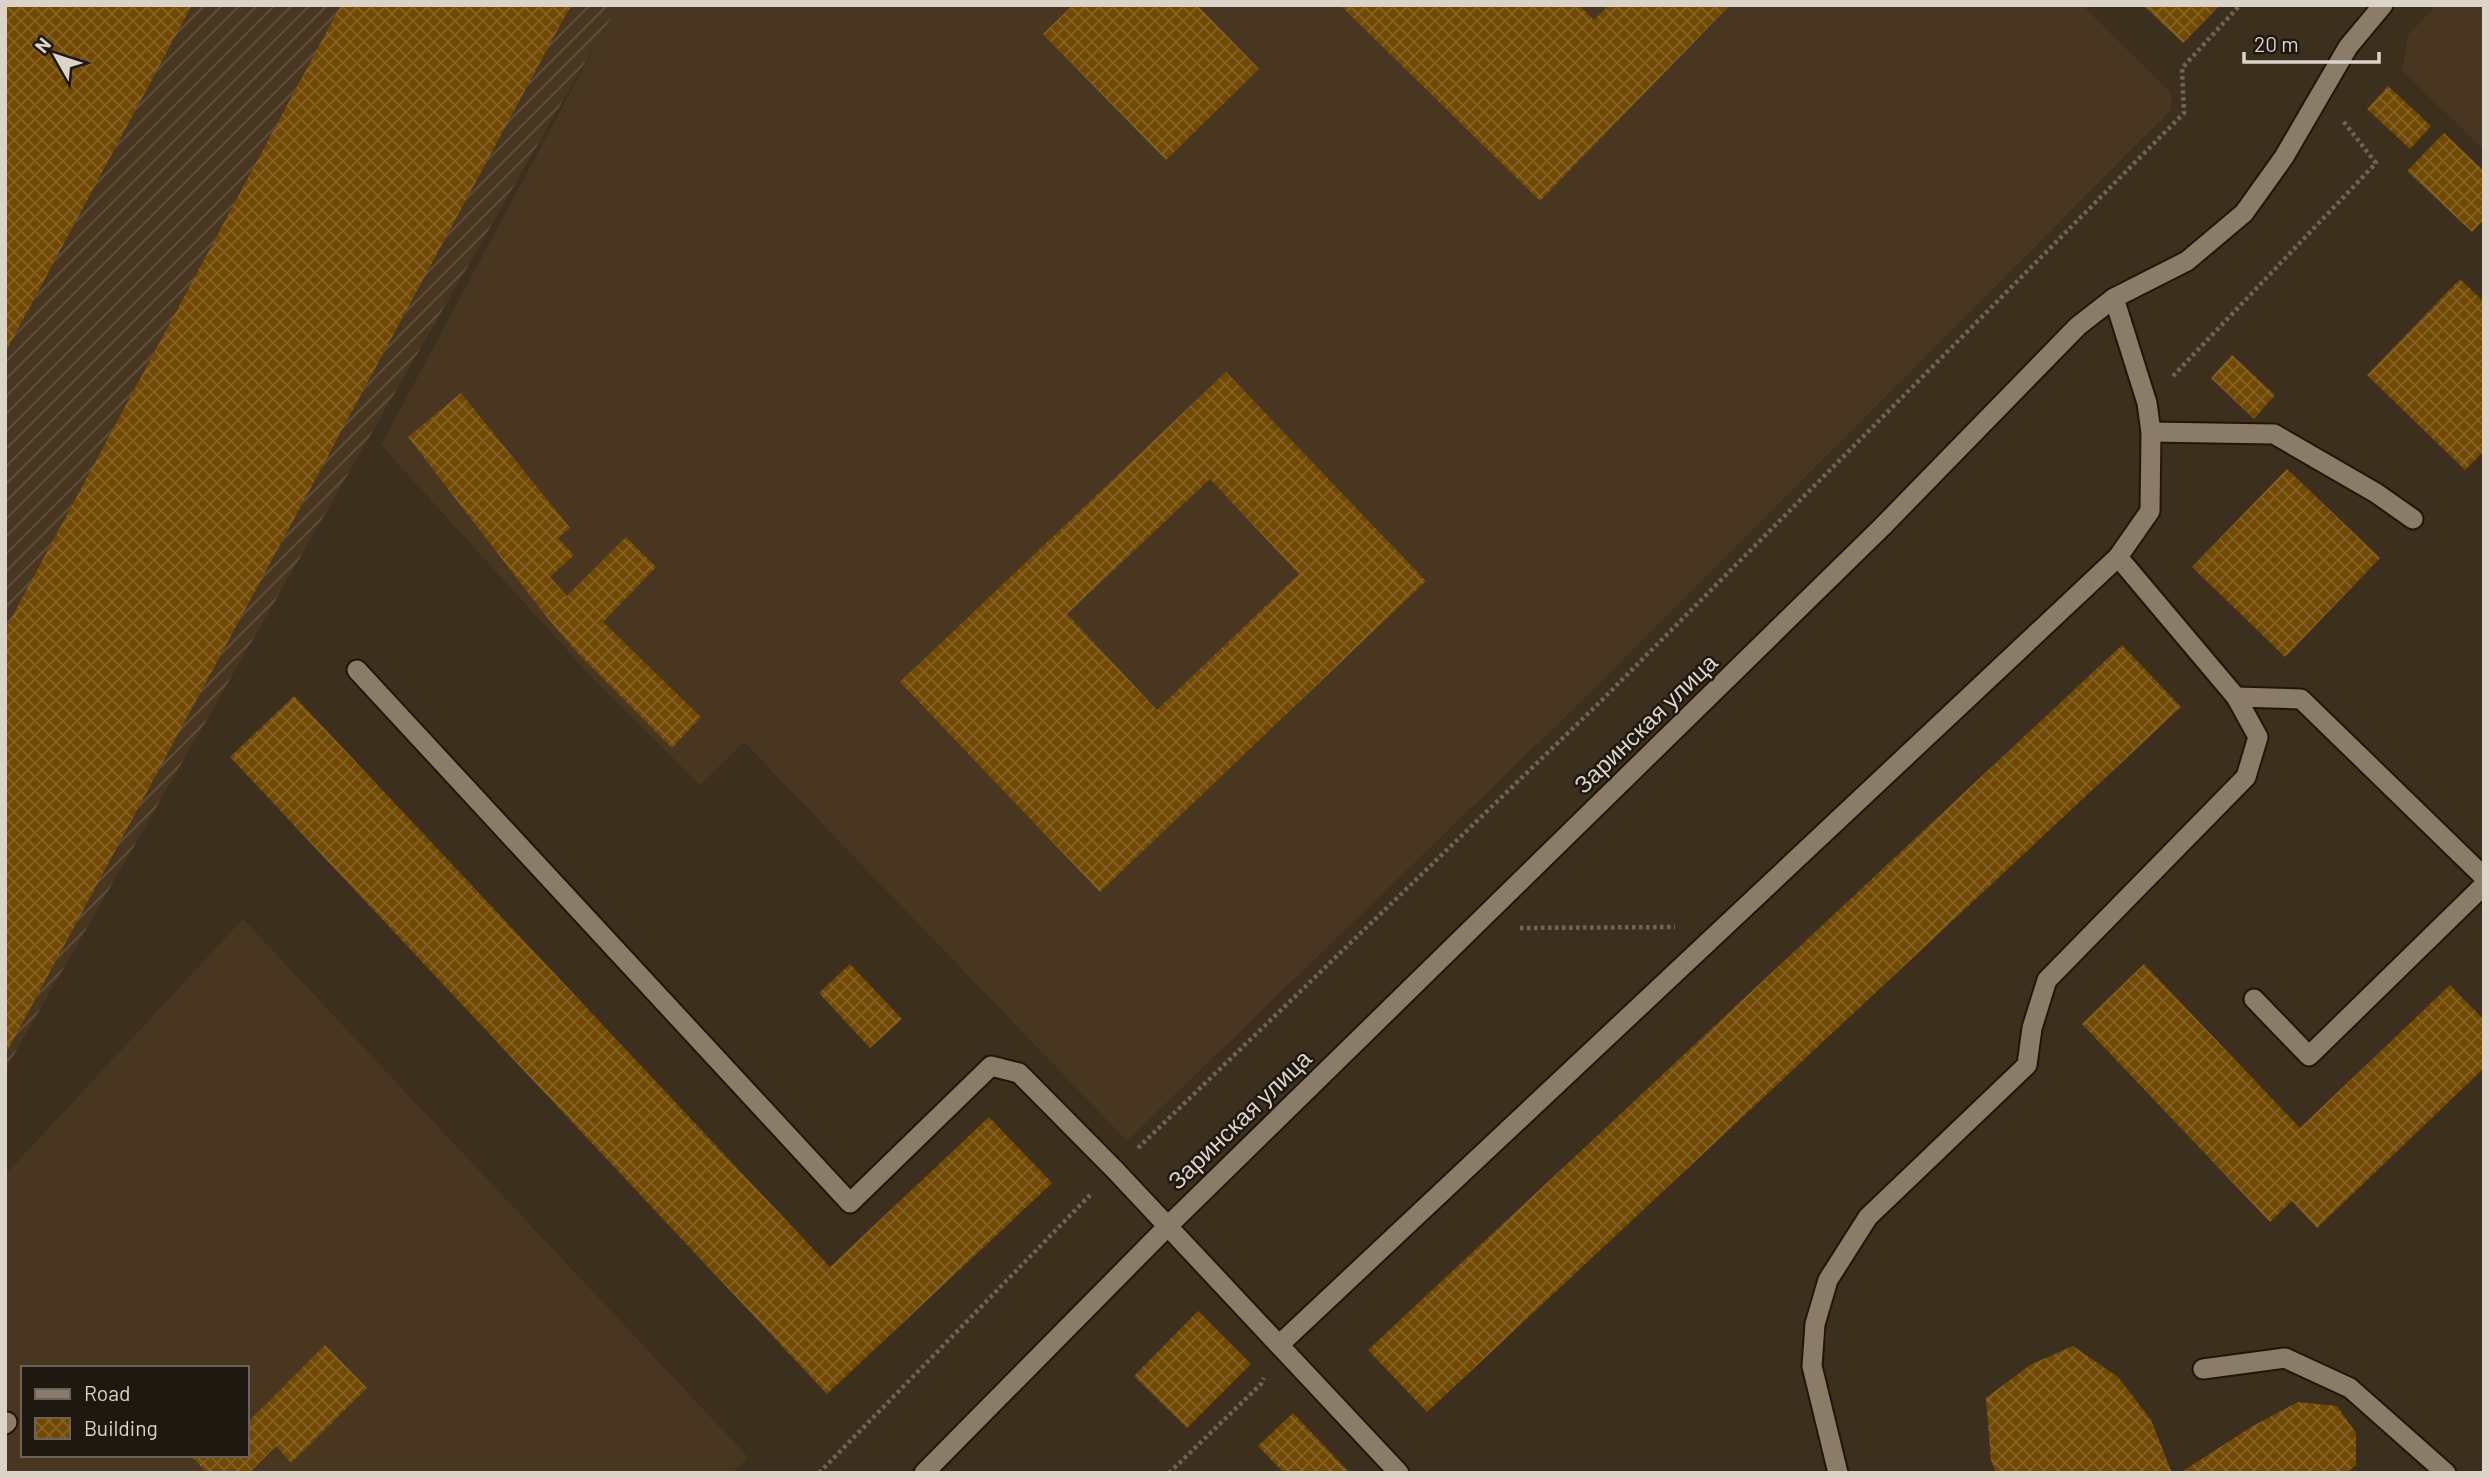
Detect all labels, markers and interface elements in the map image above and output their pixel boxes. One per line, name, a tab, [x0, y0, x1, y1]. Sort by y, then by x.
north arrow	[21, 21, 91, 91]
scale bar	[2244, 21, 2379, 65]
text: 20 m	[2254, 31, 2299, 56]
text: N	[29, 33, 55, 57]
street label: Заринская улица	[1567, 647, 1723, 799]
street label: Заринская улица	[1161, 1043, 1317, 1195]
legend	[21, 1366, 248, 1457]
text: Road	[84, 1380, 130, 1405]
text: Building	[84, 1415, 158, 1440]

